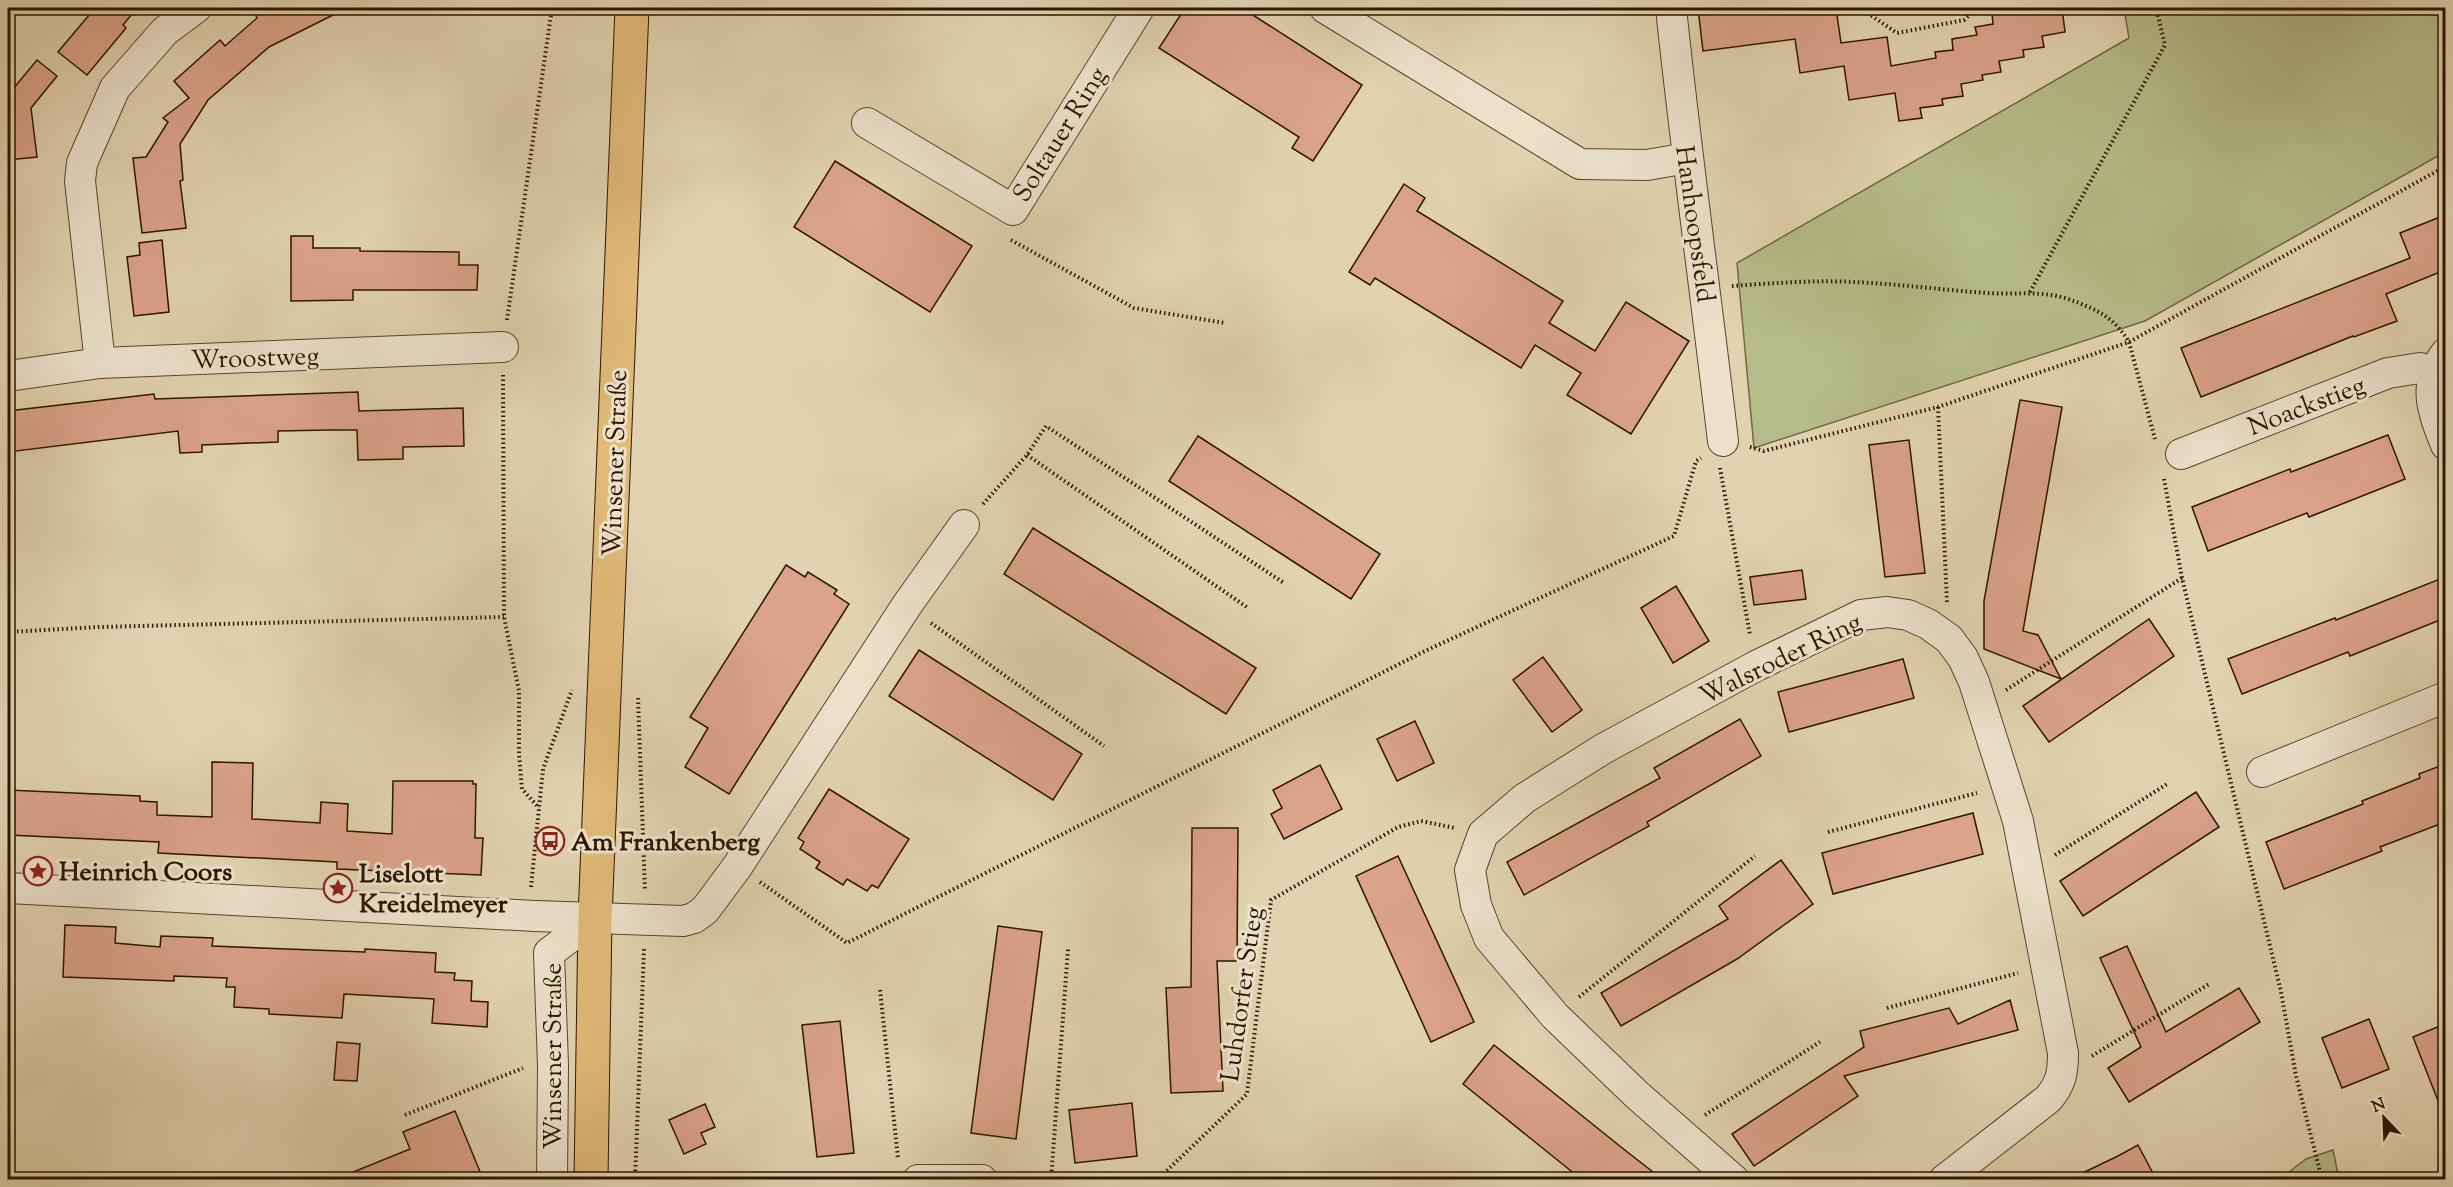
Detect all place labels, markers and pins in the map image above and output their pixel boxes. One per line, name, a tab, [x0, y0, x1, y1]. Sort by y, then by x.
bus stop icon: Am Frankenberg	[534, 825, 566, 857]
place label: Am Frankenberg	[571, 825, 760, 862]
place icon: Heinrich Coors	[22, 855, 54, 887]
place label: Heinrich Coors	[59, 855, 232, 892]
place label: Liselott Kreidelmeyer	[359, 857, 508, 924]
place icon: Liselott Kreidelmeyer	[322, 872, 354, 904]

